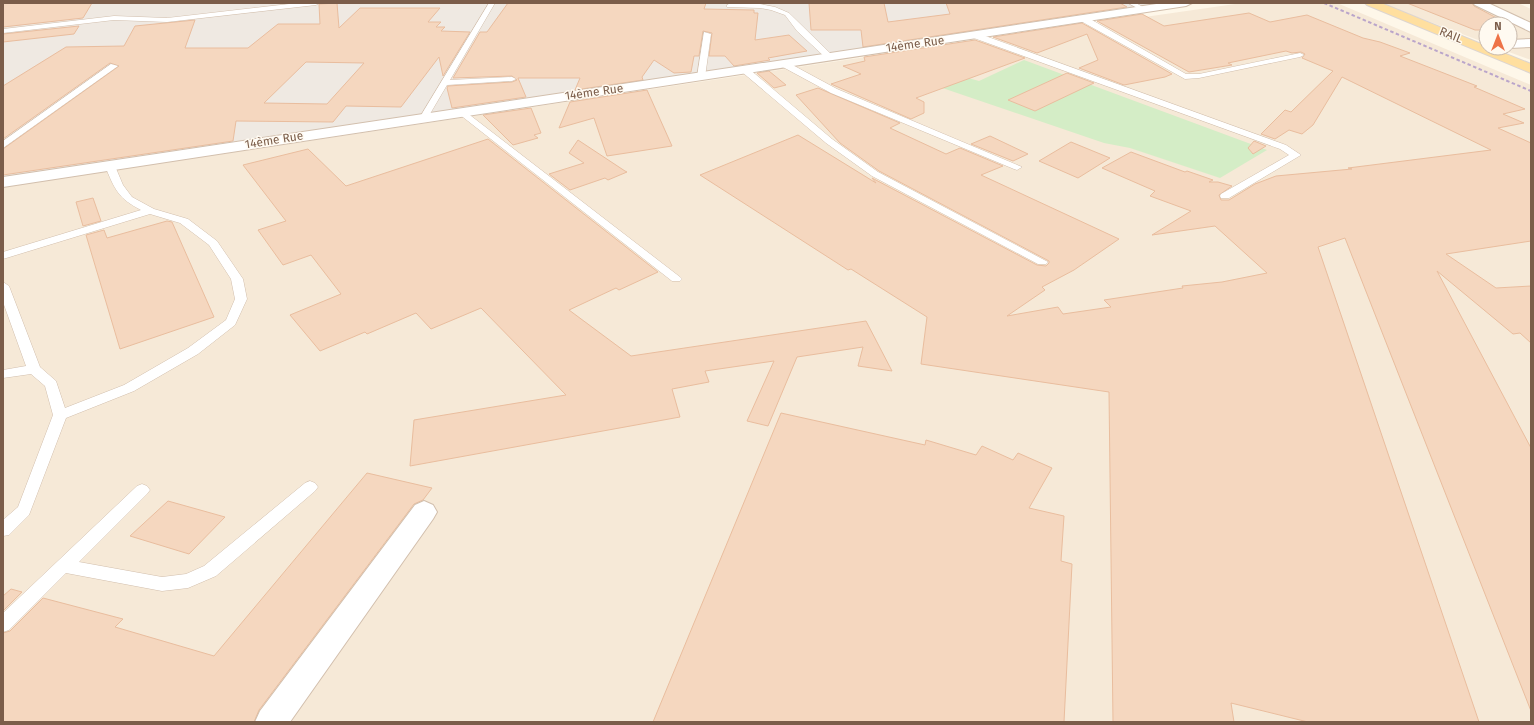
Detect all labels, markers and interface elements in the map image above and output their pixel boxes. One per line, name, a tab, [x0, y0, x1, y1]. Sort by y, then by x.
north arrow	[1478, 16, 1518, 56]
text: N	[1494, 20, 1502, 33]
street label: RAIL	[1437, 24, 1465, 46]
street label: 14ème Rue	[885, 33, 945, 55]
street label: 14ème Rue	[564, 81, 624, 103]
street label: 14ème Rue	[244, 128, 304, 152]

